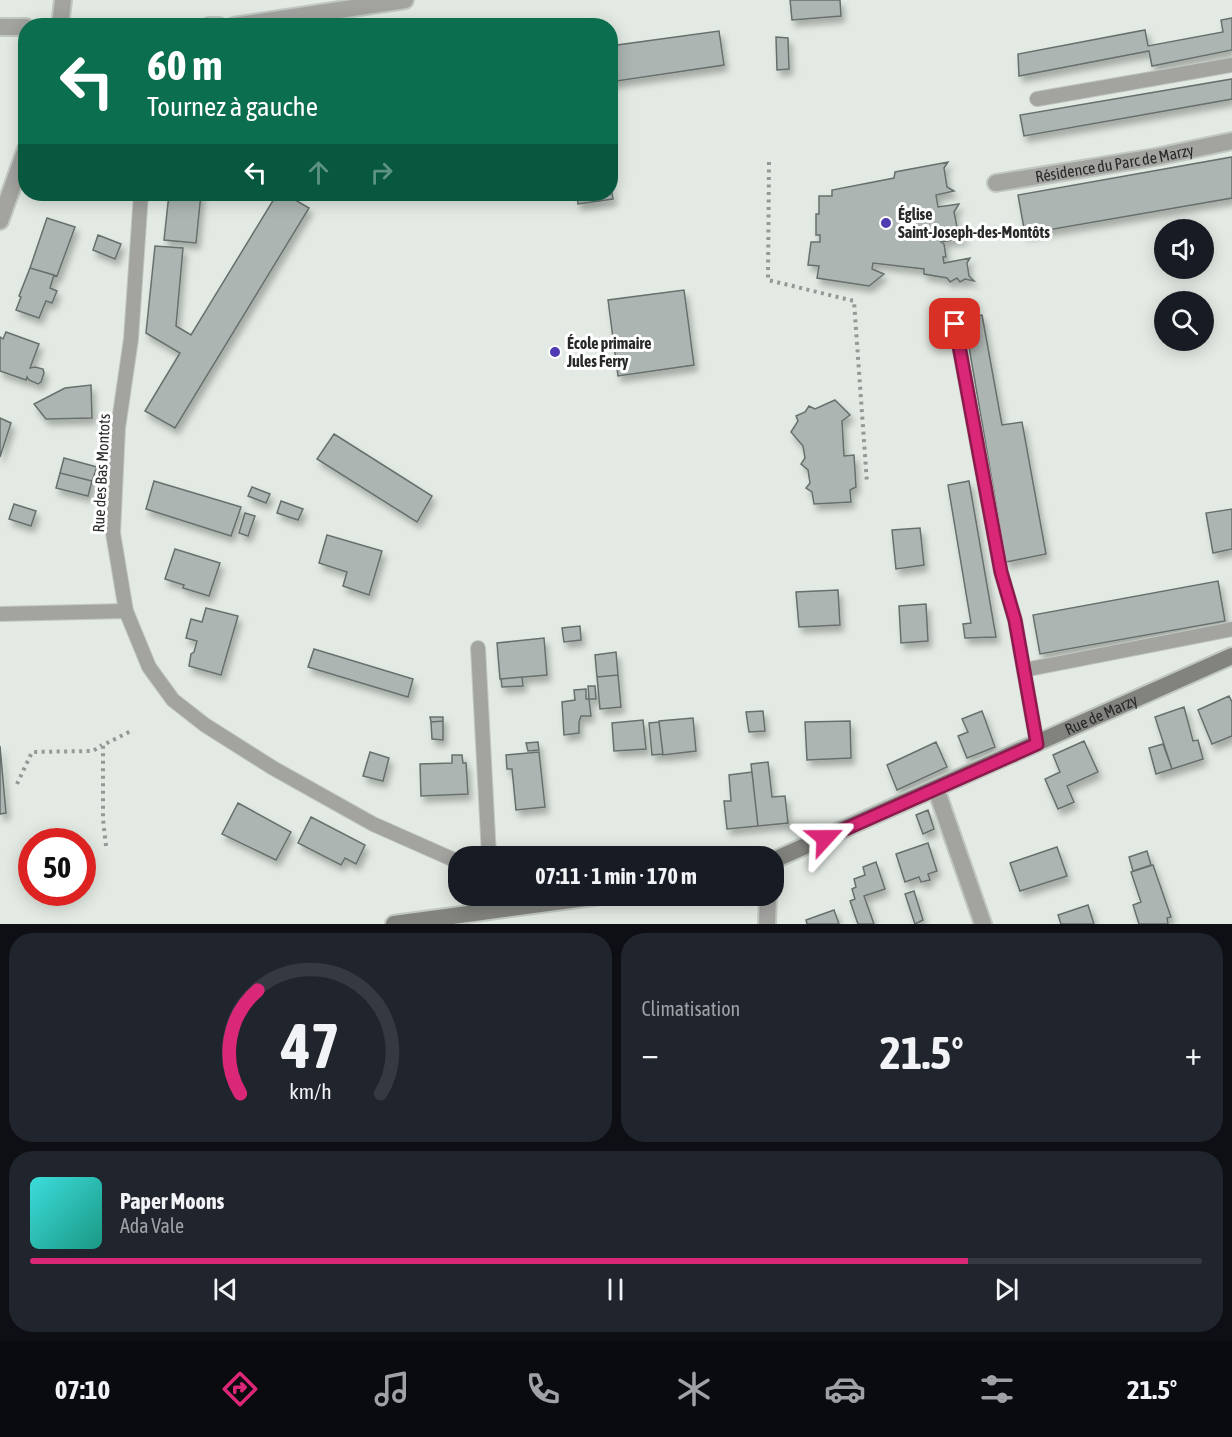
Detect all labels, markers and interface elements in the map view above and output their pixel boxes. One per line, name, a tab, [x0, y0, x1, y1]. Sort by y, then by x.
text: 60 m	[147, 41, 222, 89]
icon: left	[48, 42, 126, 120]
text: Tournez à gauche	[147, 91, 318, 122]
street label: Résidence du Parc de Marzy	[1034, 140, 1196, 185]
icon: left	[239, 156, 272, 189]
icon: ahead	[302, 156, 335, 189]
icon: right	[365, 156, 398, 189]
place label: Église Saint-Joseph-des-Montôts	[898, 205, 1050, 241]
marker: Église Saint-Joseph-des-Montôts	[879, 216, 893, 230]
map controls	[1154, 219, 1214, 351]
button: sound	[1154, 219, 1214, 279]
button: search	[1154, 291, 1214, 351]
pin	[929, 298, 980, 349]
icon: arrive	[938, 307, 971, 340]
place label: École primaire Jules Ferry	[566, 334, 651, 370]
marker: École primaire Jules Ferry	[548, 345, 562, 359]
street label: Rue des Bas Montots	[89, 413, 113, 533]
street label: Rue de Marzy	[1062, 690, 1141, 738]
position arrow	[793, 806, 857, 870]
speed limit sign: 50	[18, 828, 96, 906]
text: 07:11 · 1 min · 170 m	[535, 863, 697, 889]
text: Climatisation	[642, 997, 740, 1020]
text: 47	[280, 1010, 340, 1081]
text: 21.5°	[880, 1027, 964, 1079]
text: −	[642, 1034, 659, 1072]
text: +	[1185, 1034, 1202, 1072]
text: km/h	[289, 1080, 332, 1105]
text: Paper Moons	[120, 1188, 224, 1214]
text: Ada Vale	[120, 1214, 184, 1237]
icon: previous	[209, 1273, 242, 1306]
icon: pause	[599, 1273, 632, 1306]
icon: next	[990, 1273, 1023, 1306]
icon: directions	[219, 1368, 261, 1410]
icon: music	[371, 1368, 413, 1410]
icon: phone	[522, 1368, 564, 1410]
icon: climate	[673, 1368, 715, 1410]
icon: car	[824, 1368, 866, 1410]
icon: filters	[976, 1368, 1018, 1410]
text: 07:10	[55, 1374, 110, 1405]
text: 21.5°	[1127, 1374, 1177, 1405]

